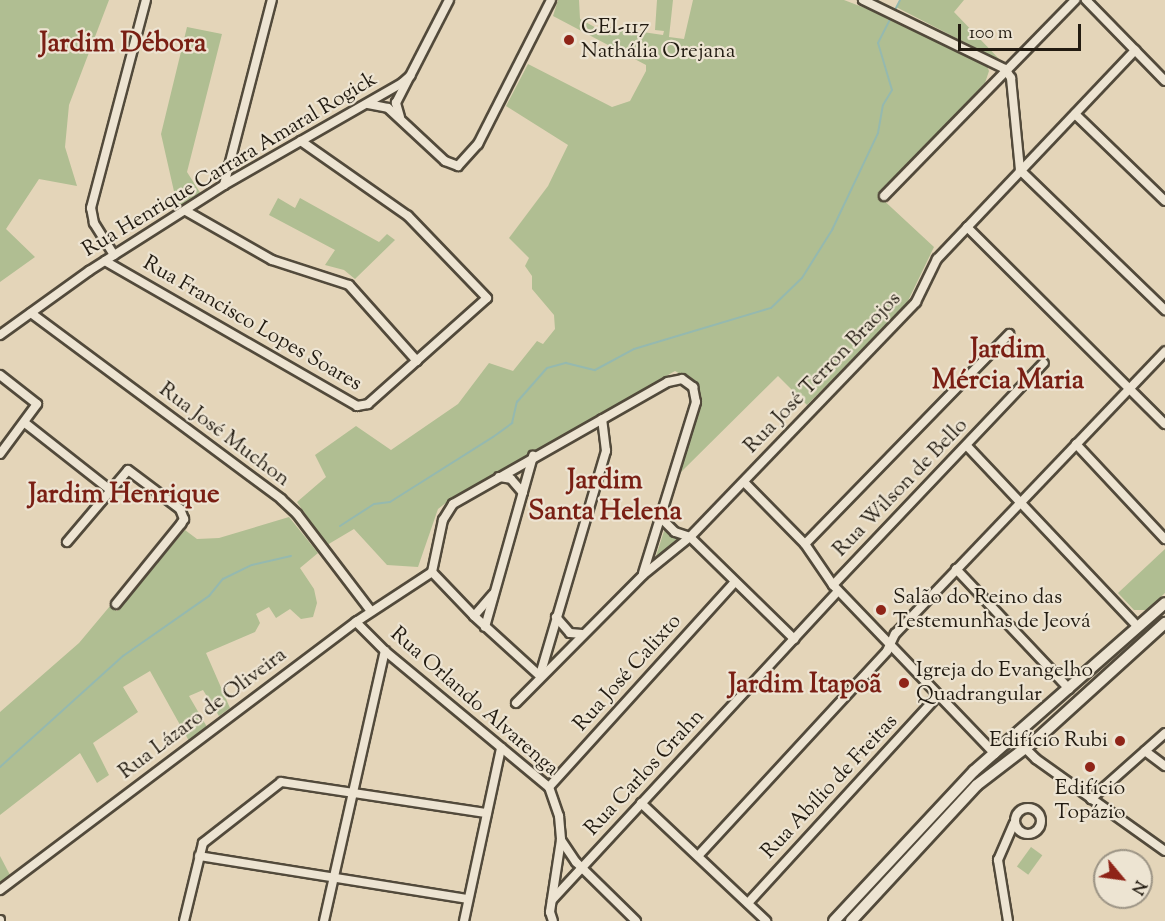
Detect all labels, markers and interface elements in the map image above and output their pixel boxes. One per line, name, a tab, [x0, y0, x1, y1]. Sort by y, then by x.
scale bar	[961, 12, 1084, 50]
place label: CEI-117 Nathália Orejana	[581, 15, 735, 65]
text: 100 m	[969, 21, 1013, 47]
district label: Jardim Débora	[40, 29, 206, 61]
marker: CEI-117 Nathália Orejana	[562, 33, 576, 47]
street label: Rua Henrique Carrara Amaral Rogick	[78, 67, 382, 263]
street label: Rua Francisco Lopes Soares	[138, 251, 366, 397]
street label: Rua José Terron Braojos	[739, 287, 907, 459]
district label: Jardim Mércia Maria	[932, 334, 1084, 397]
street label: Rua José Muchon	[154, 378, 294, 492]
street label: Rua Wilson de Bello	[828, 413, 974, 563]
district label: Jardim Santa Helena	[528, 465, 682, 528]
district label: Jardim Henrique	[28, 480, 220, 512]
place label: Salão do Reino das Testemunhas de Jeová	[893, 585, 1091, 635]
marker: Salão do Reino das Testemunhas de Jeová	[874, 603, 888, 617]
street label: Rua José Calixto	[569, 609, 687, 737]
street label: Rua Orlando Alvarenga	[385, 622, 563, 782]
street label: Rua Lázaro de Oliveira	[114, 643, 292, 785]
place label: Igreja do Evangelho Quadrangular	[916, 658, 1093, 708]
district label: Jardim Itapoã	[728, 670, 882, 702]
marker: Igreja do Evangelho Quadrangular	[897, 676, 911, 690]
street label: Rua Carlos Grahn	[580, 704, 710, 842]
street label: Rua Abílio de Freitas	[756, 709, 904, 865]
place label: Edifício Rubi	[989, 728, 1108, 754]
marker: Edifício Rubi	[1113, 734, 1127, 748]
marker: Edifício Topázio	[1083, 760, 1097, 774]
place label: Edifício Topázio	[1055, 776, 1125, 826]
north arrow	[1093, 849, 1153, 909]
text: N	[1124, 876, 1151, 898]

